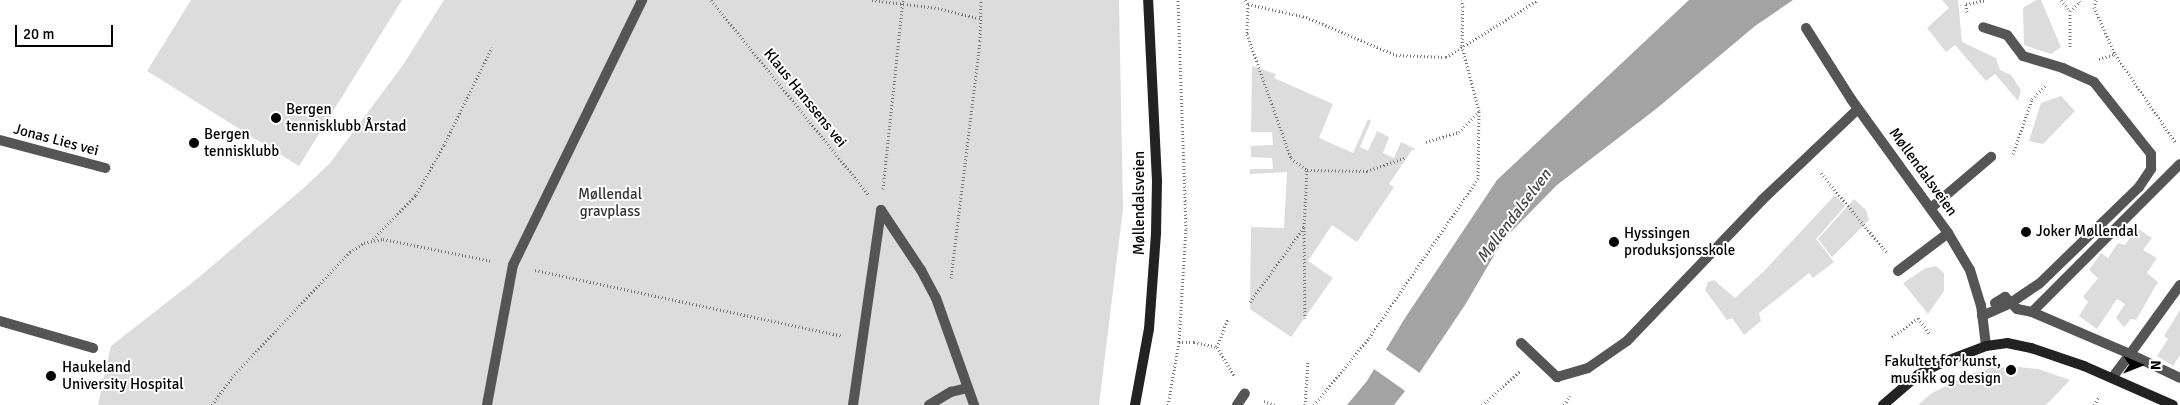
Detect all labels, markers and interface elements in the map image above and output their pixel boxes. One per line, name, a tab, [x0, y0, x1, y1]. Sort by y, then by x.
scale bar	[18, 15, 115, 47]
text: 20 m	[23, 25, 54, 43]
street label: Klaus Hanssens vei	[760, 45, 850, 151]
place label: Bergen tennisklubb Årstad	[286, 100, 406, 135]
marker: Bergen tennisklubb Årstad	[270, 112, 282, 124]
street label: Jonas Lies vei	[11, 120, 101, 160]
street label: Møllendalsveien	[1885, 124, 1961, 220]
place label: Bergen tennisklubb	[204, 125, 279, 160]
marker: Bergen tennisklubb	[188, 137, 200, 149]
street label: Møllendalsveien	[1131, 151, 1149, 255]
water label: Møllendalselven	[1473, 166, 1555, 266]
park label: Møllendal gravplass	[578, 185, 642, 220]
place label: Joker Møllendal	[2036, 223, 2138, 241]
place label: Hyssingen produksjonsskole	[1624, 224, 1735, 259]
marker: Joker Møllendal	[2020, 226, 2032, 238]
marker: Hyssingen produksjonsskole	[1608, 236, 1620, 248]
north arrow	[2115, 340, 2165, 390]
place label: Fakultet for kunst, musikk og design	[1884, 352, 2001, 387]
place label: Haukeland University Hospital	[62, 358, 184, 393]
text: N	[2147, 360, 2164, 370]
marker: Fakultet for kunst, musikk og design	[2005, 364, 2017, 376]
marker: Haukeland University Hospital	[44, 369, 58, 383]

